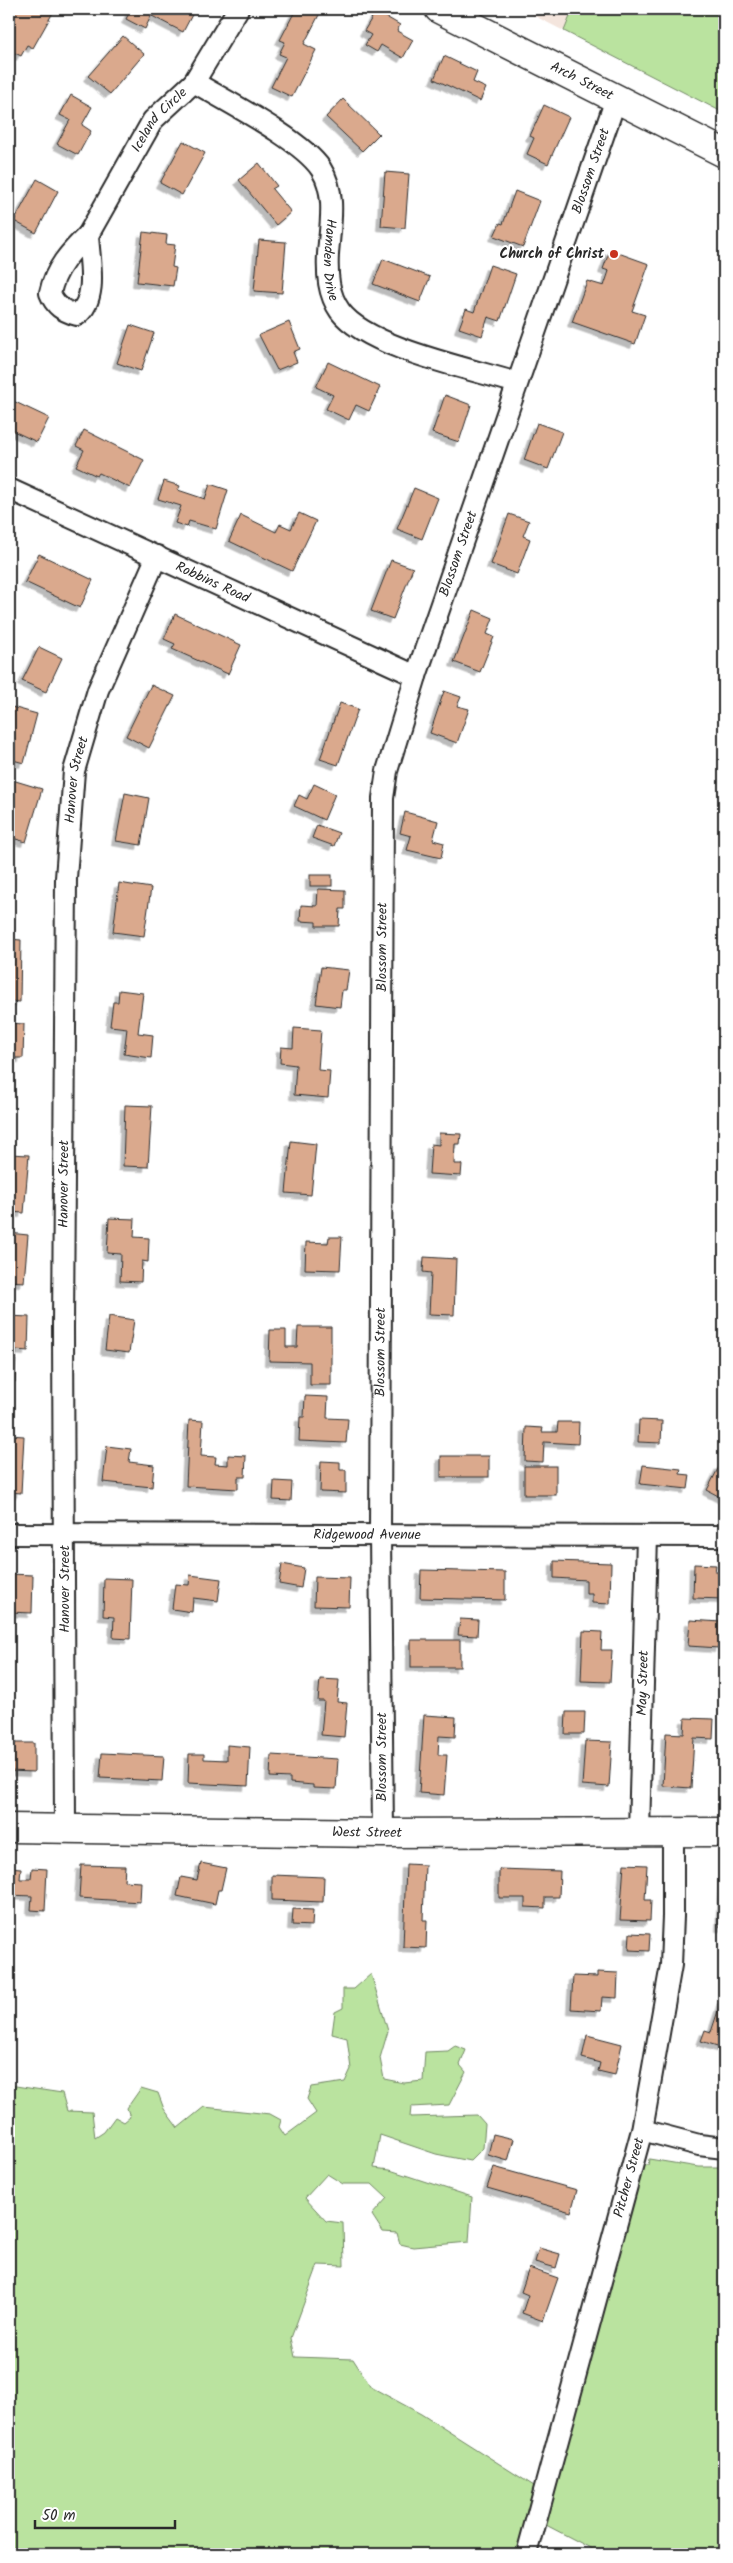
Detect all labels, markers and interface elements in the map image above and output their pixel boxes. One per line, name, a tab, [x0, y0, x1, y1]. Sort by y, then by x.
street label: Arch Street	[546, 56, 618, 107]
street label: Iceland Circle	[126, 82, 193, 157]
street label: Blossom Street	[566, 125, 616, 217]
street label: Hamden Drive	[317, 218, 345, 305]
place label: Church of Christ	[500, 243, 605, 265]
marker: Church of Christ	[608, 248, 620, 260]
street label: Blossom Street	[433, 507, 484, 600]
street label: Robbins Road	[172, 556, 254, 610]
street label: Hanover Street	[59, 733, 95, 824]
street label: Blossom Street	[371, 902, 394, 992]
street label: Hanover Street	[53, 1139, 75, 1228]
street label: Blossom Street	[370, 1307, 392, 1397]
street label: Ridgewood Avenue	[313, 1524, 421, 1546]
street label: Hanover Street	[54, 1545, 76, 1633]
street label: May Street	[631, 1650, 655, 1716]
street label: Blossom Street	[371, 1712, 393, 1802]
street label: West Street	[332, 1821, 402, 1844]
street label: Pitcher Street	[608, 2134, 651, 2220]
scale bar	[35, 2498, 175, 2530]
text: 50 m	[42, 2504, 76, 2528]

